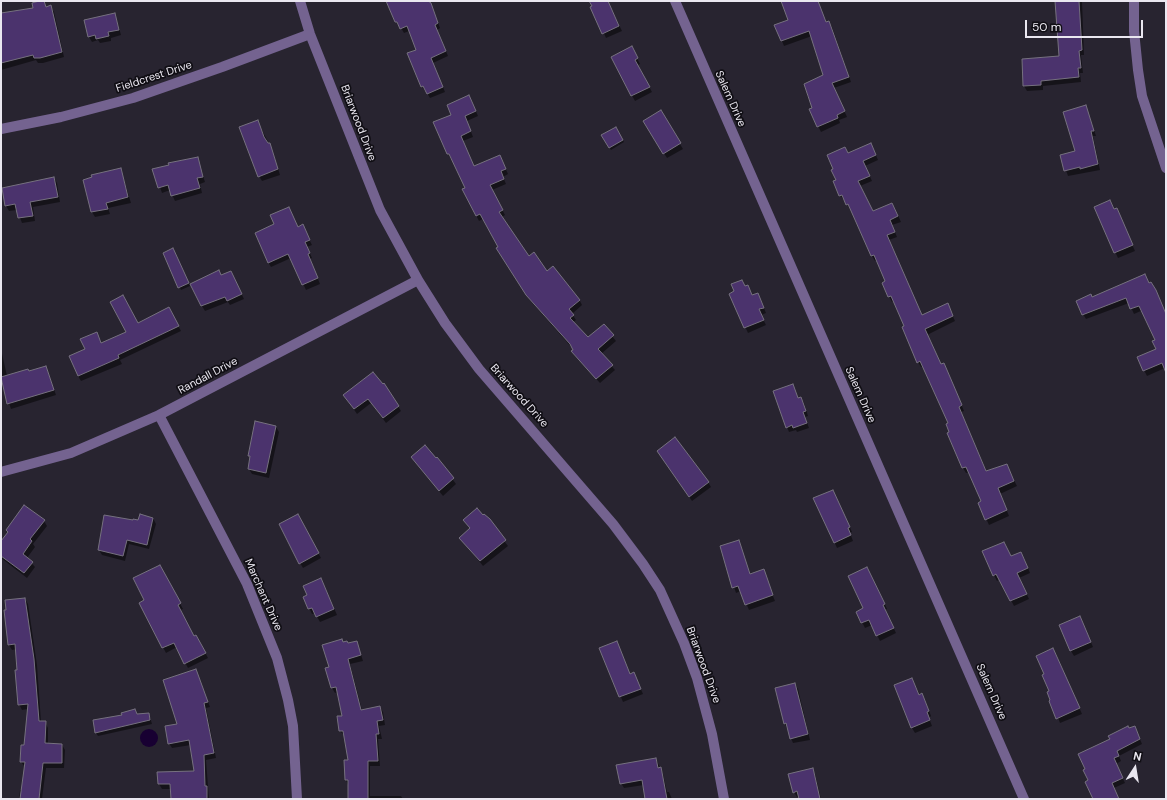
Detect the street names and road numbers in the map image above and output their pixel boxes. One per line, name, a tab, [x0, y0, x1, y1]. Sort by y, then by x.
street label: Fieldcrest Drive	[114, 59, 194, 95]
street label: Salem Drive	[712, 69, 748, 129]
street label: Briarwood Drive	[337, 83, 379, 163]
street label: Randall Drive	[176, 355, 240, 397]
street label: Briarwood Drive	[487, 362, 551, 430]
street label: Salem Drive	[842, 365, 878, 425]
street label: Marchant Drive	[241, 557, 285, 633]
street label: Briarwood Drive	[683, 625, 723, 705]
street label: Salem Drive	[973, 662, 1009, 722]

